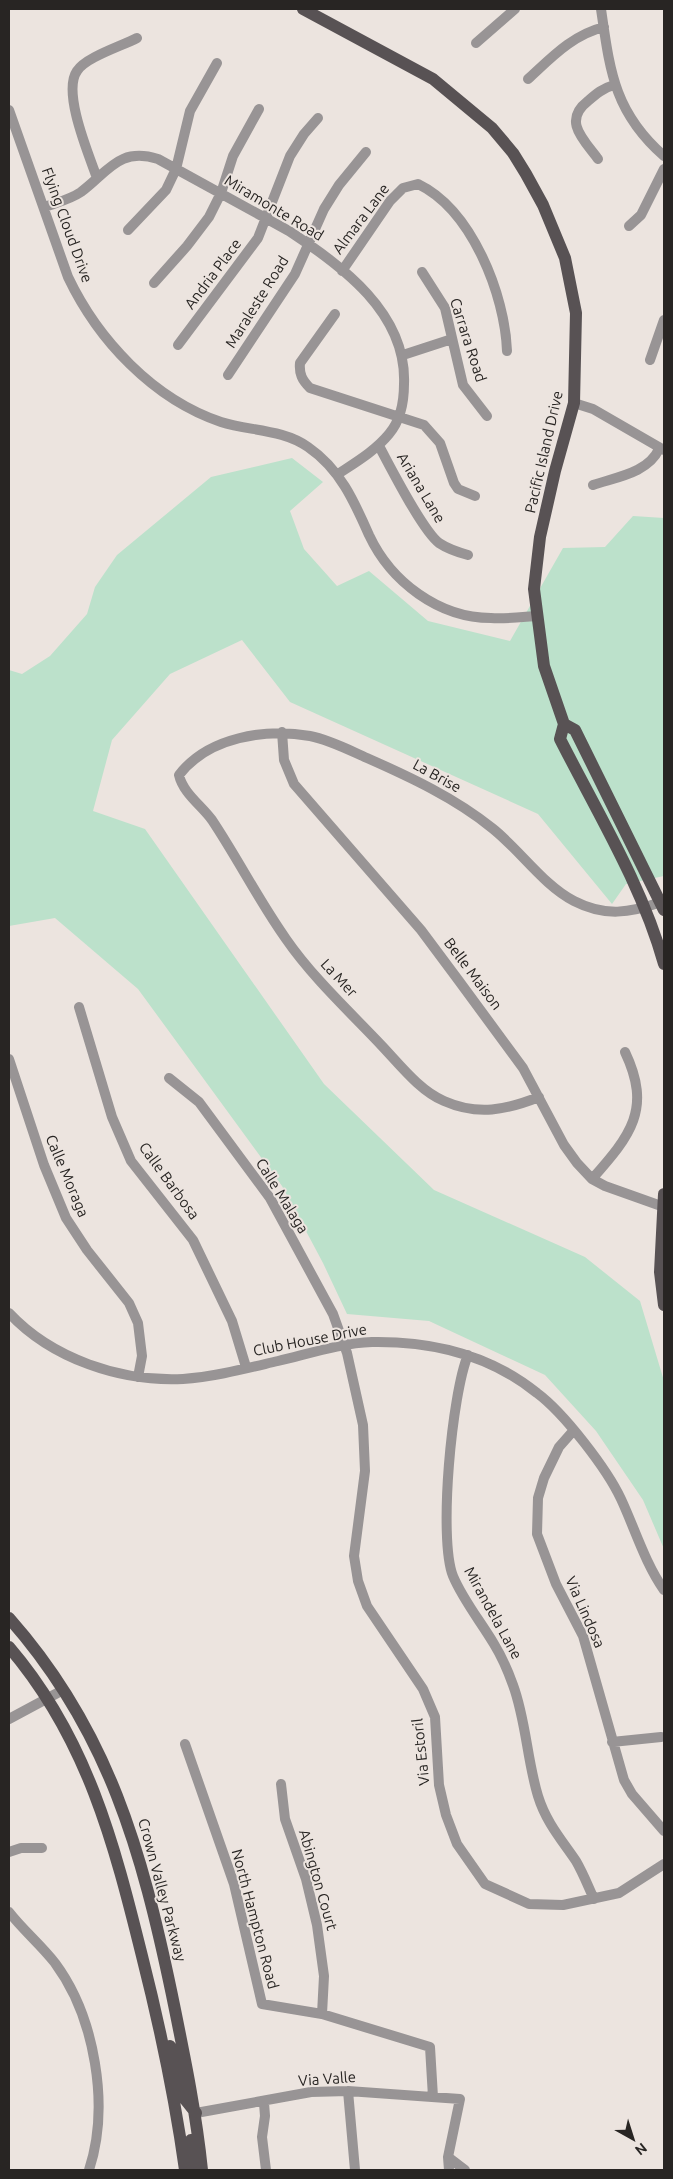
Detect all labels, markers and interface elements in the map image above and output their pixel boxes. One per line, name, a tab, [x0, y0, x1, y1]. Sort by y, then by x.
street label: Flying Cloud Drive	[39, 165, 96, 285]
street label: Miramonte Road	[222, 171, 327, 244]
street label: Almara Lane	[329, 180, 392, 257]
street label: Andria Place	[181, 235, 244, 312]
street label: Maraleste Road	[222, 253, 292, 351]
street label: Carrara Road	[447, 296, 490, 384]
street label: Pacific Island Drive	[521, 389, 566, 515]
street label: Ariana Lane	[394, 450, 449, 526]
street label: La Brise	[410, 755, 464, 796]
street label: Belle Maison	[441, 934, 506, 1013]
street label: La Mer	[318, 955, 361, 1000]
street label: Calle Moraga	[42, 1132, 92, 1220]
street label: Calle Barbosa	[136, 1139, 203, 1223]
street label: Calle Malaga	[253, 1155, 312, 1236]
street label: Club House Drive	[252, 1320, 368, 1359]
street label: Mirandela Lane	[461, 1564, 526, 1662]
street label: Via Lindosa	[562, 1573, 609, 1650]
street label: Via Estoril	[409, 1717, 432, 1787]
street label: Crown Valley Parkway	[135, 1816, 190, 1963]
street label: Abington Court	[296, 1827, 341, 1932]
street label: North Hampton Road	[229, 1847, 282, 1991]
street label: Via Valle	[297, 2068, 356, 2089]
north arrow	[608, 2114, 658, 2164]
text: N	[632, 2140, 650, 2159]

